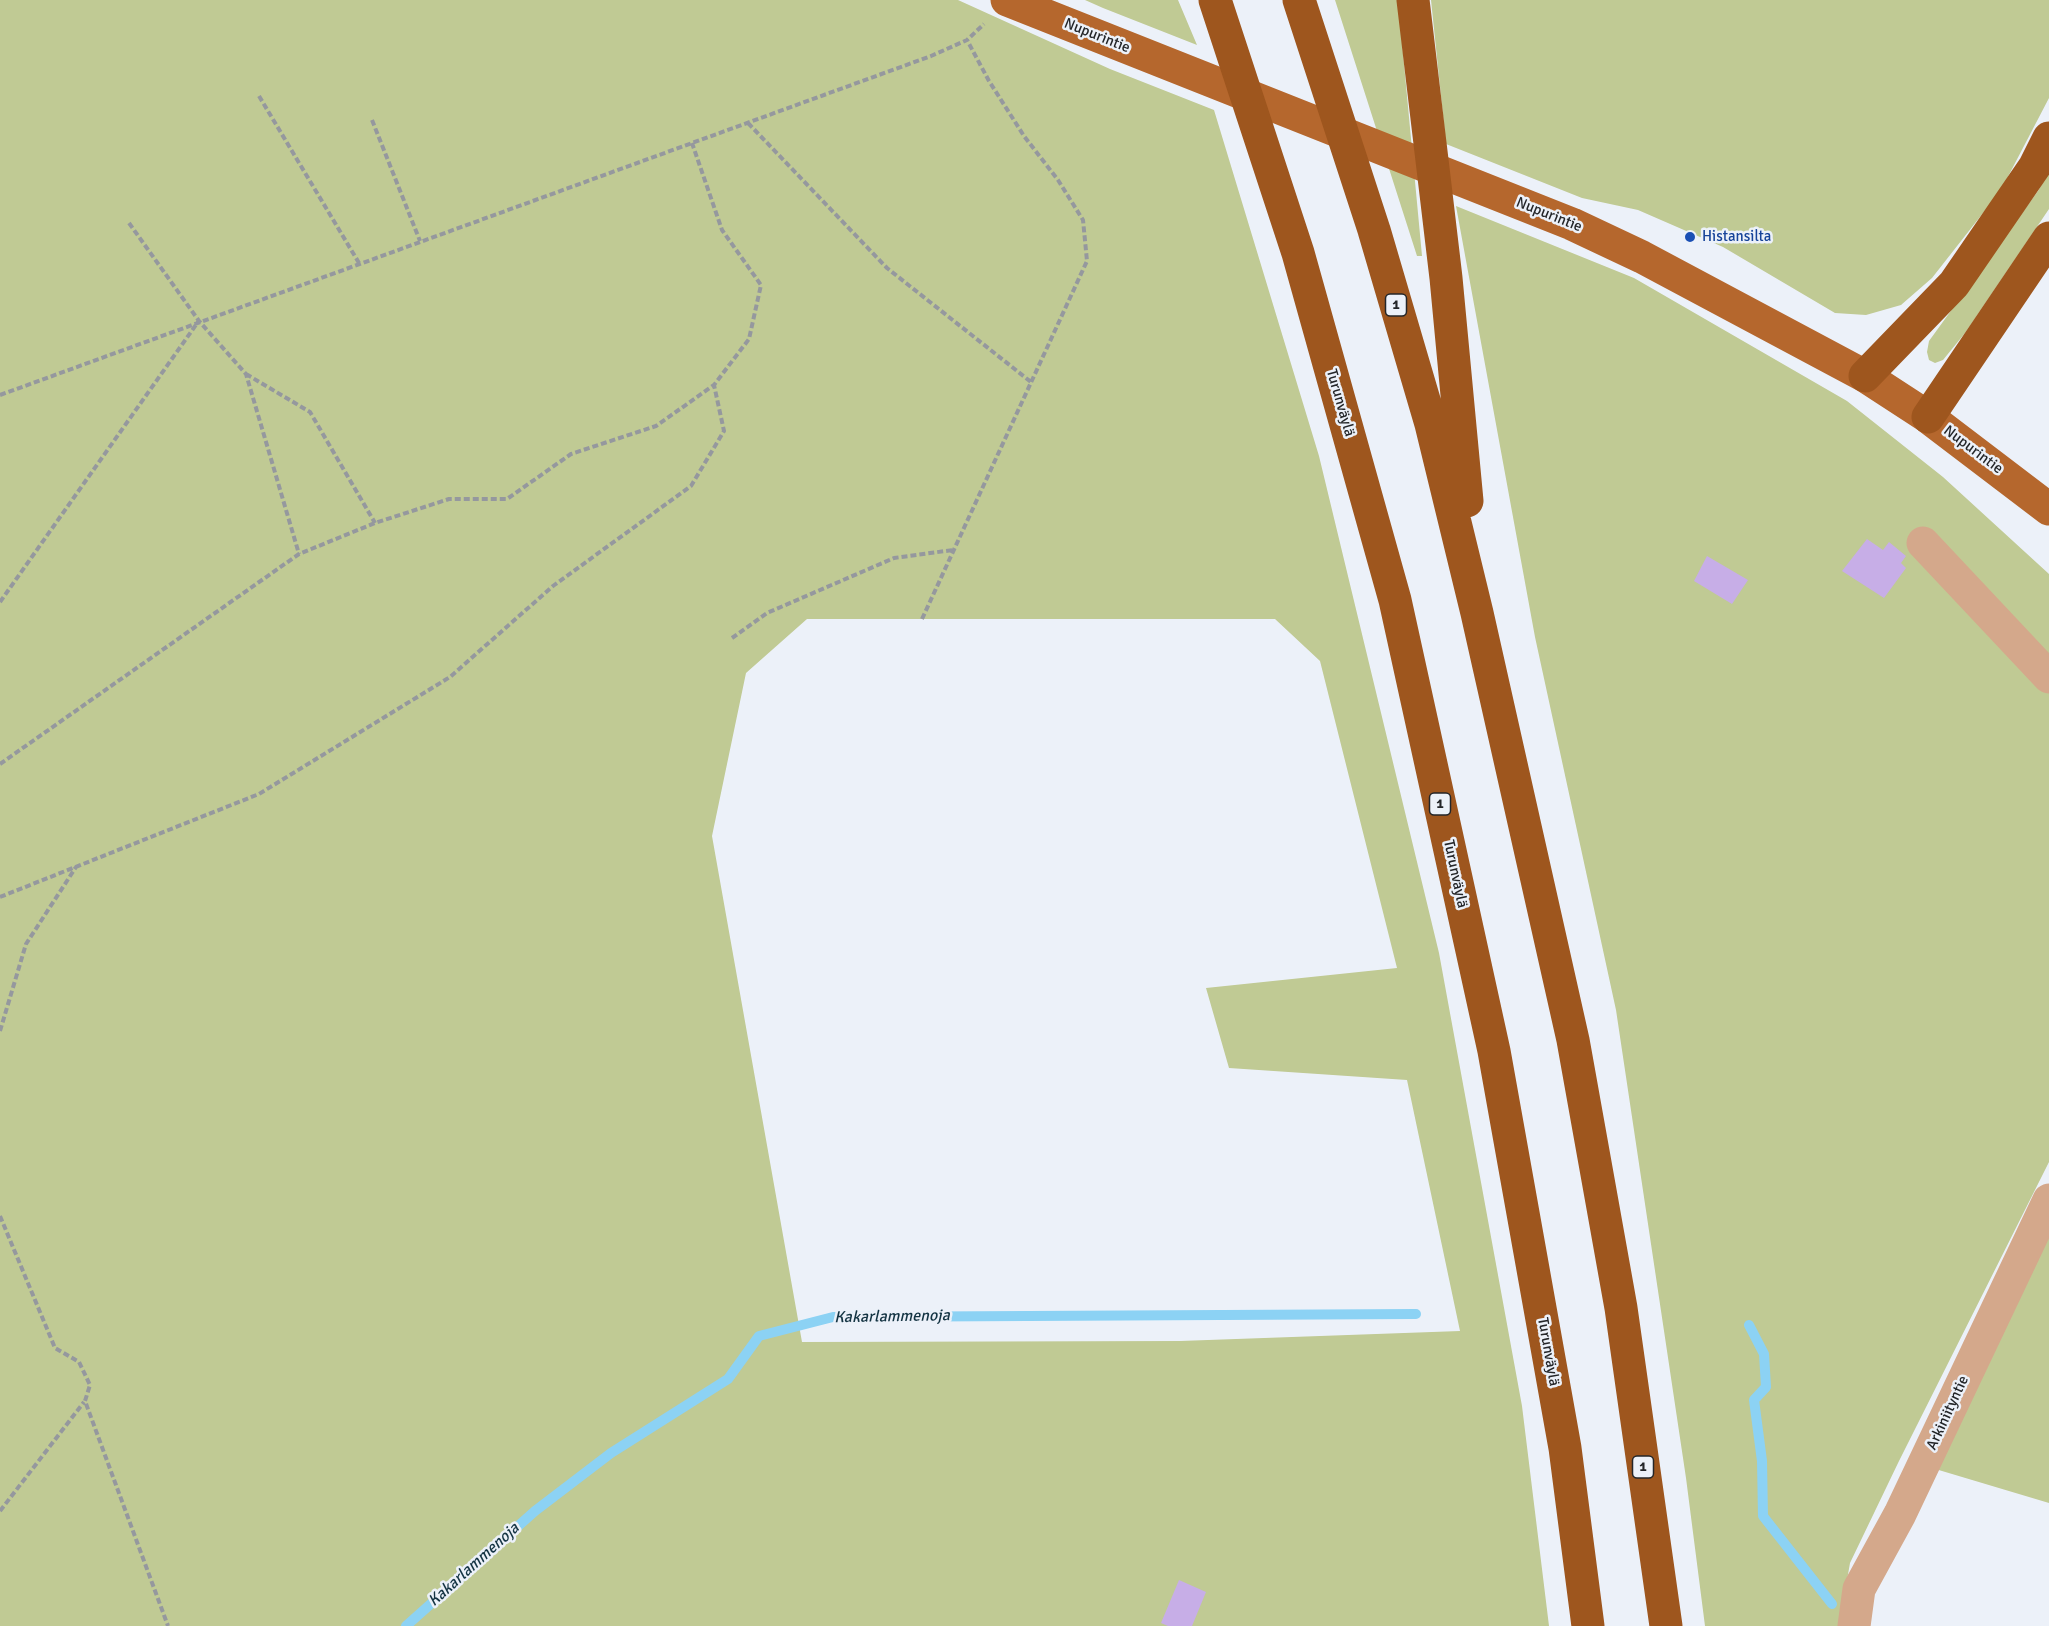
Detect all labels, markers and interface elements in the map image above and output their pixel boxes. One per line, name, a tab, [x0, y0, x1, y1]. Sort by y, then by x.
street label: Nupurintie	[1061, 15, 1133, 57]
street label: Nupurintie	[1513, 194, 1585, 236]
place label: Histansilta	[1702, 228, 1771, 246]
marker: Histansilta	[1683, 230, 1697, 244]
road number: 1	[1386, 294, 1406, 316]
street label: Turunväylä	[1322, 367, 1358, 439]
street label: Nupurintie	[1940, 422, 2006, 478]
road number: 1	[1430, 793, 1450, 815]
street label: Turunväylä	[1439, 838, 1471, 910]
water label: Kakarlammenoja	[834, 1306, 950, 1328]
street label: Turunväylä	[1533, 1316, 1563, 1388]
street label: Arkiniityntie	[1923, 1373, 1973, 1453]
road number: 1	[1632, 1456, 1654, 1478]
water label: Kakarlammenoja	[425, 1519, 523, 1611]

